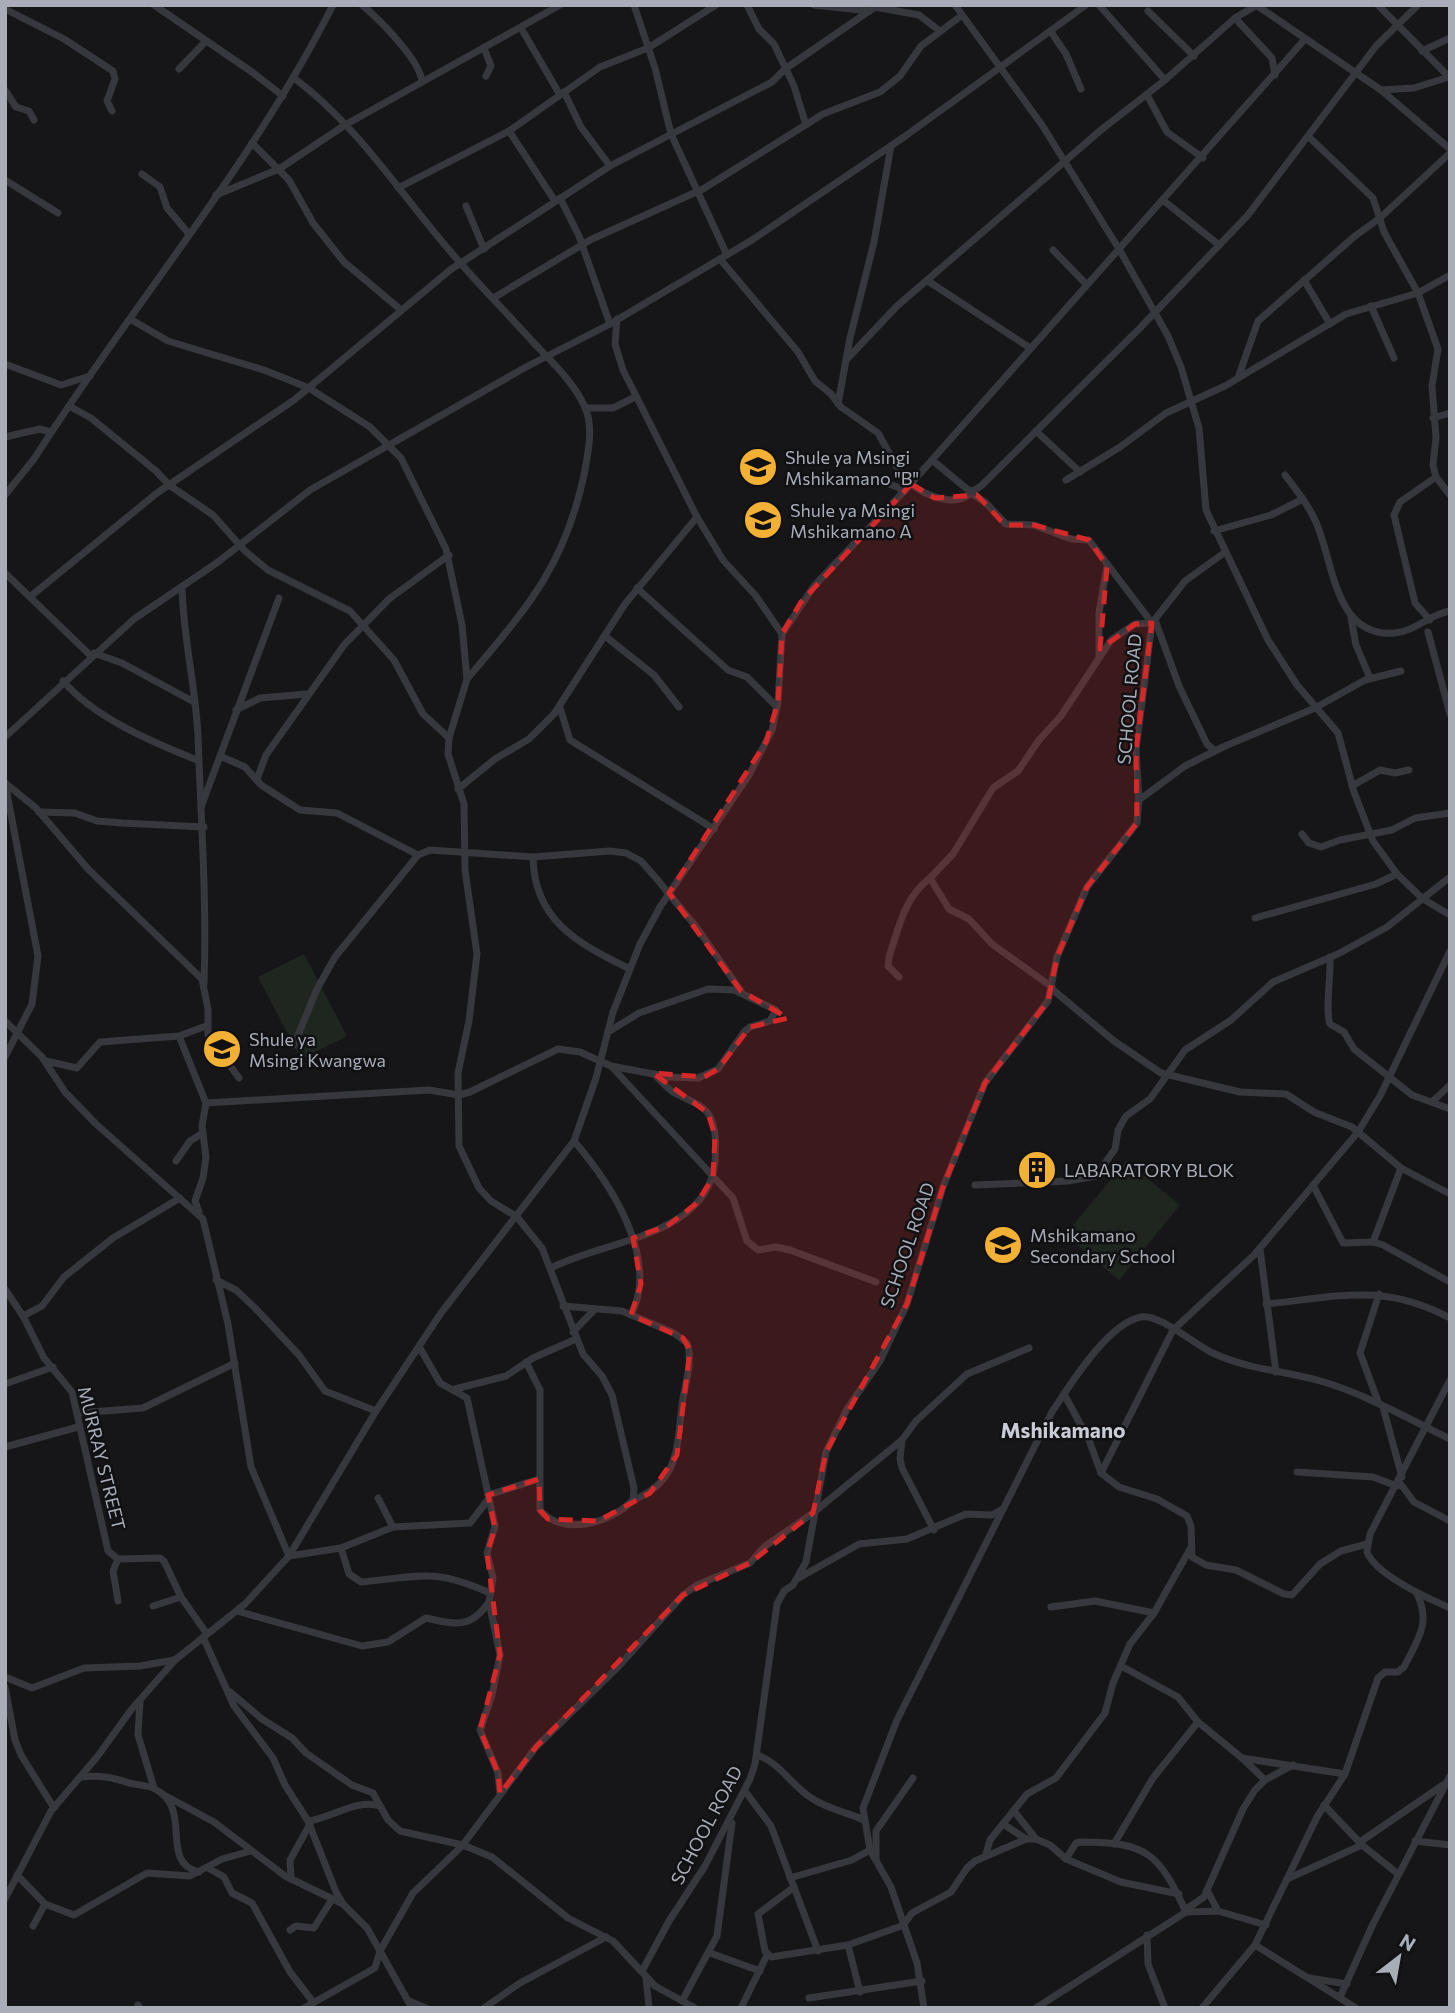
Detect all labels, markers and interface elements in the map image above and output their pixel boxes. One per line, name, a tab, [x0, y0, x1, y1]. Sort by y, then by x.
school or university icon: Shule ya Msingi Mshikamano "B"	[737, 446, 779, 488]
place label: Shule ya Msingi Mshikamano "B"	[785, 446, 919, 489]
school or university icon: Shule ya Msingi Mshikamano A	[742, 499, 784, 541]
place label: Shule ya Msingi Mshikamano A	[790, 499, 915, 542]
street label: SCHOOL ROAD	[1112, 633, 1146, 765]
school or university icon: Shule ya Msingi Kwangwa	[201, 1028, 243, 1070]
place label: Shule ya Msingi Kwangwa	[249, 1028, 386, 1071]
building icon: LABARATORY BLOK	[1016, 1149, 1058, 1191]
place label: LABARATORY BLOK	[1064, 1159, 1234, 1181]
street label: SCHOOL ROAD	[875, 1179, 939, 1311]
school or university icon: Mshikamano Secondary School	[982, 1224, 1024, 1266]
place label: Mshikamano Secondary School	[1030, 1224, 1176, 1267]
street label: MURRAY STREET	[74, 1384, 130, 1532]
district label: Mshikamano	[1000, 1417, 1126, 1442]
street label: SCHOOL ROAD	[665, 1762, 747, 1888]
north arrow	[1364, 1922, 1434, 1992]
text: N	[1396, 1928, 1420, 1956]

